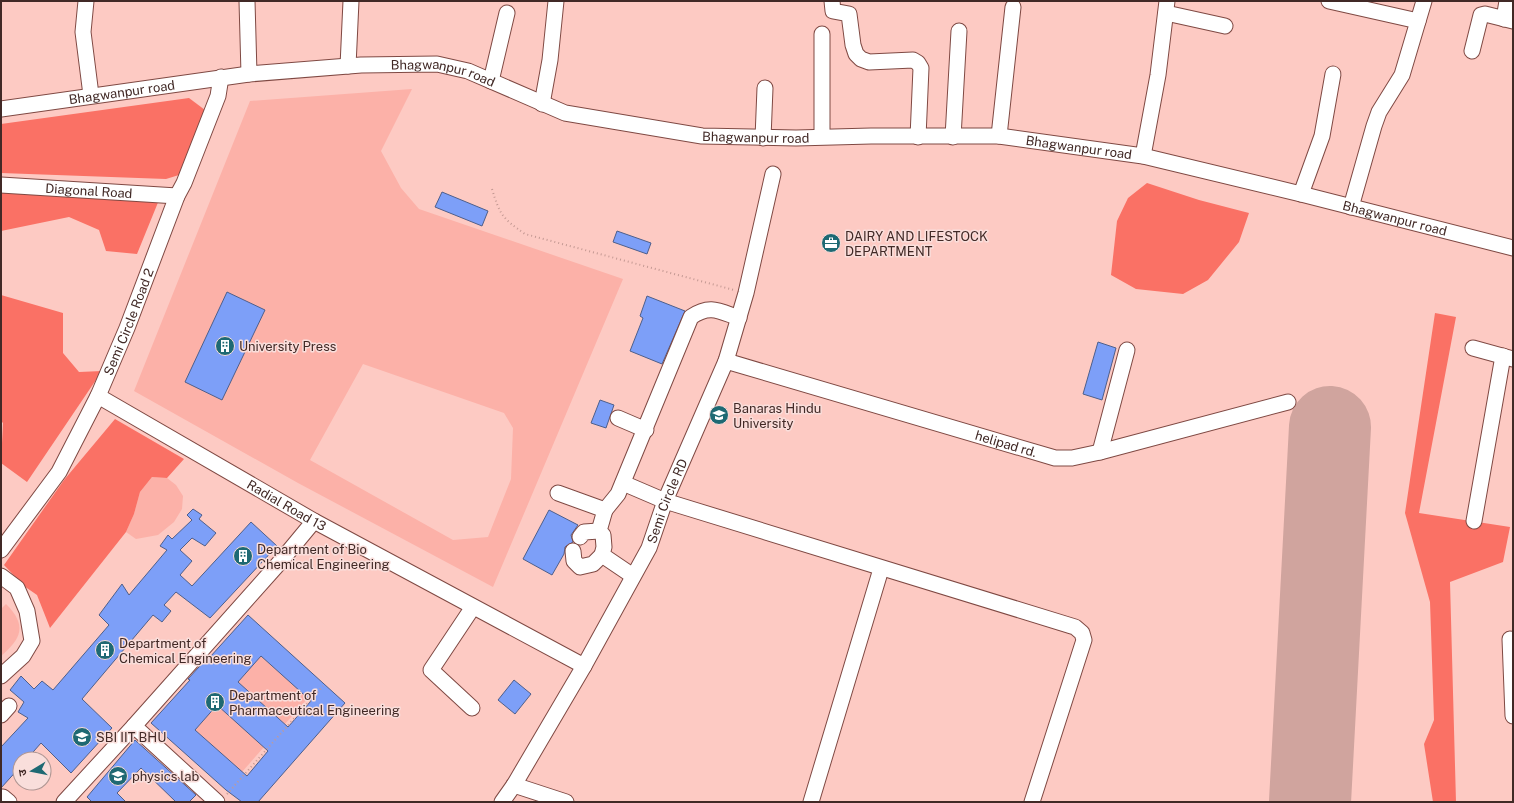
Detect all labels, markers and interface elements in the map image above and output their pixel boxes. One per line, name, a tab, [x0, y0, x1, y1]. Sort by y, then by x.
street label: Bhagwanpur road	[391, 57, 497, 90]
street label: Bhagwanpur road	[68, 78, 176, 107]
street label: Bhagwanpur road	[702, 129, 810, 146]
street label: Bhagwanpur road	[1025, 133, 1133, 162]
street label: Diagonal Road	[45, 181, 133, 201]
street label: Bhagwanpur road	[1341, 198, 1448, 239]
place label: DAIRY AND LIFESTOCK DEPARTMENT	[845, 229, 988, 259]
office icon: DAIRY AND LIFESTOCK DEPARTMENT	[820, 232, 842, 254]
street label: Semi Circle Road 2	[101, 266, 157, 378]
building icon: University Press	[214, 335, 236, 357]
place label: University Press	[239, 339, 336, 354]
place label: Banaras Hindu University	[733, 401, 821, 431]
school or university icon: Banaras Hindu University	[708, 404, 730, 426]
street label: helipad rd.	[973, 428, 1039, 460]
street label: Semi Circle RD	[644, 456, 691, 545]
street label: Radial Road 13	[244, 477, 329, 534]
place label: Department of Bio Chemical Engineering	[257, 542, 390, 572]
building icon: Department of Bio Chemical Engineering	[232, 545, 254, 567]
place label: Department of Chemical Engineering	[119, 636, 252, 666]
building icon: Department of Chemical Engineering	[94, 639, 116, 661]
place label: Department of Pharmaceutical Engineering	[229, 688, 400, 718]
building icon: Department of Pharmaceutical Engineering	[204, 691, 226, 713]
school or university icon: SBI IIT BHU	[71, 726, 93, 748]
place label: SBI IIT BHU	[96, 730, 166, 745]
north arrow	[12, 751, 52, 791]
school or university icon: physics lab	[107, 765, 129, 787]
text: उ	[16, 768, 29, 777]
place label: physics lab	[132, 769, 199, 784]

